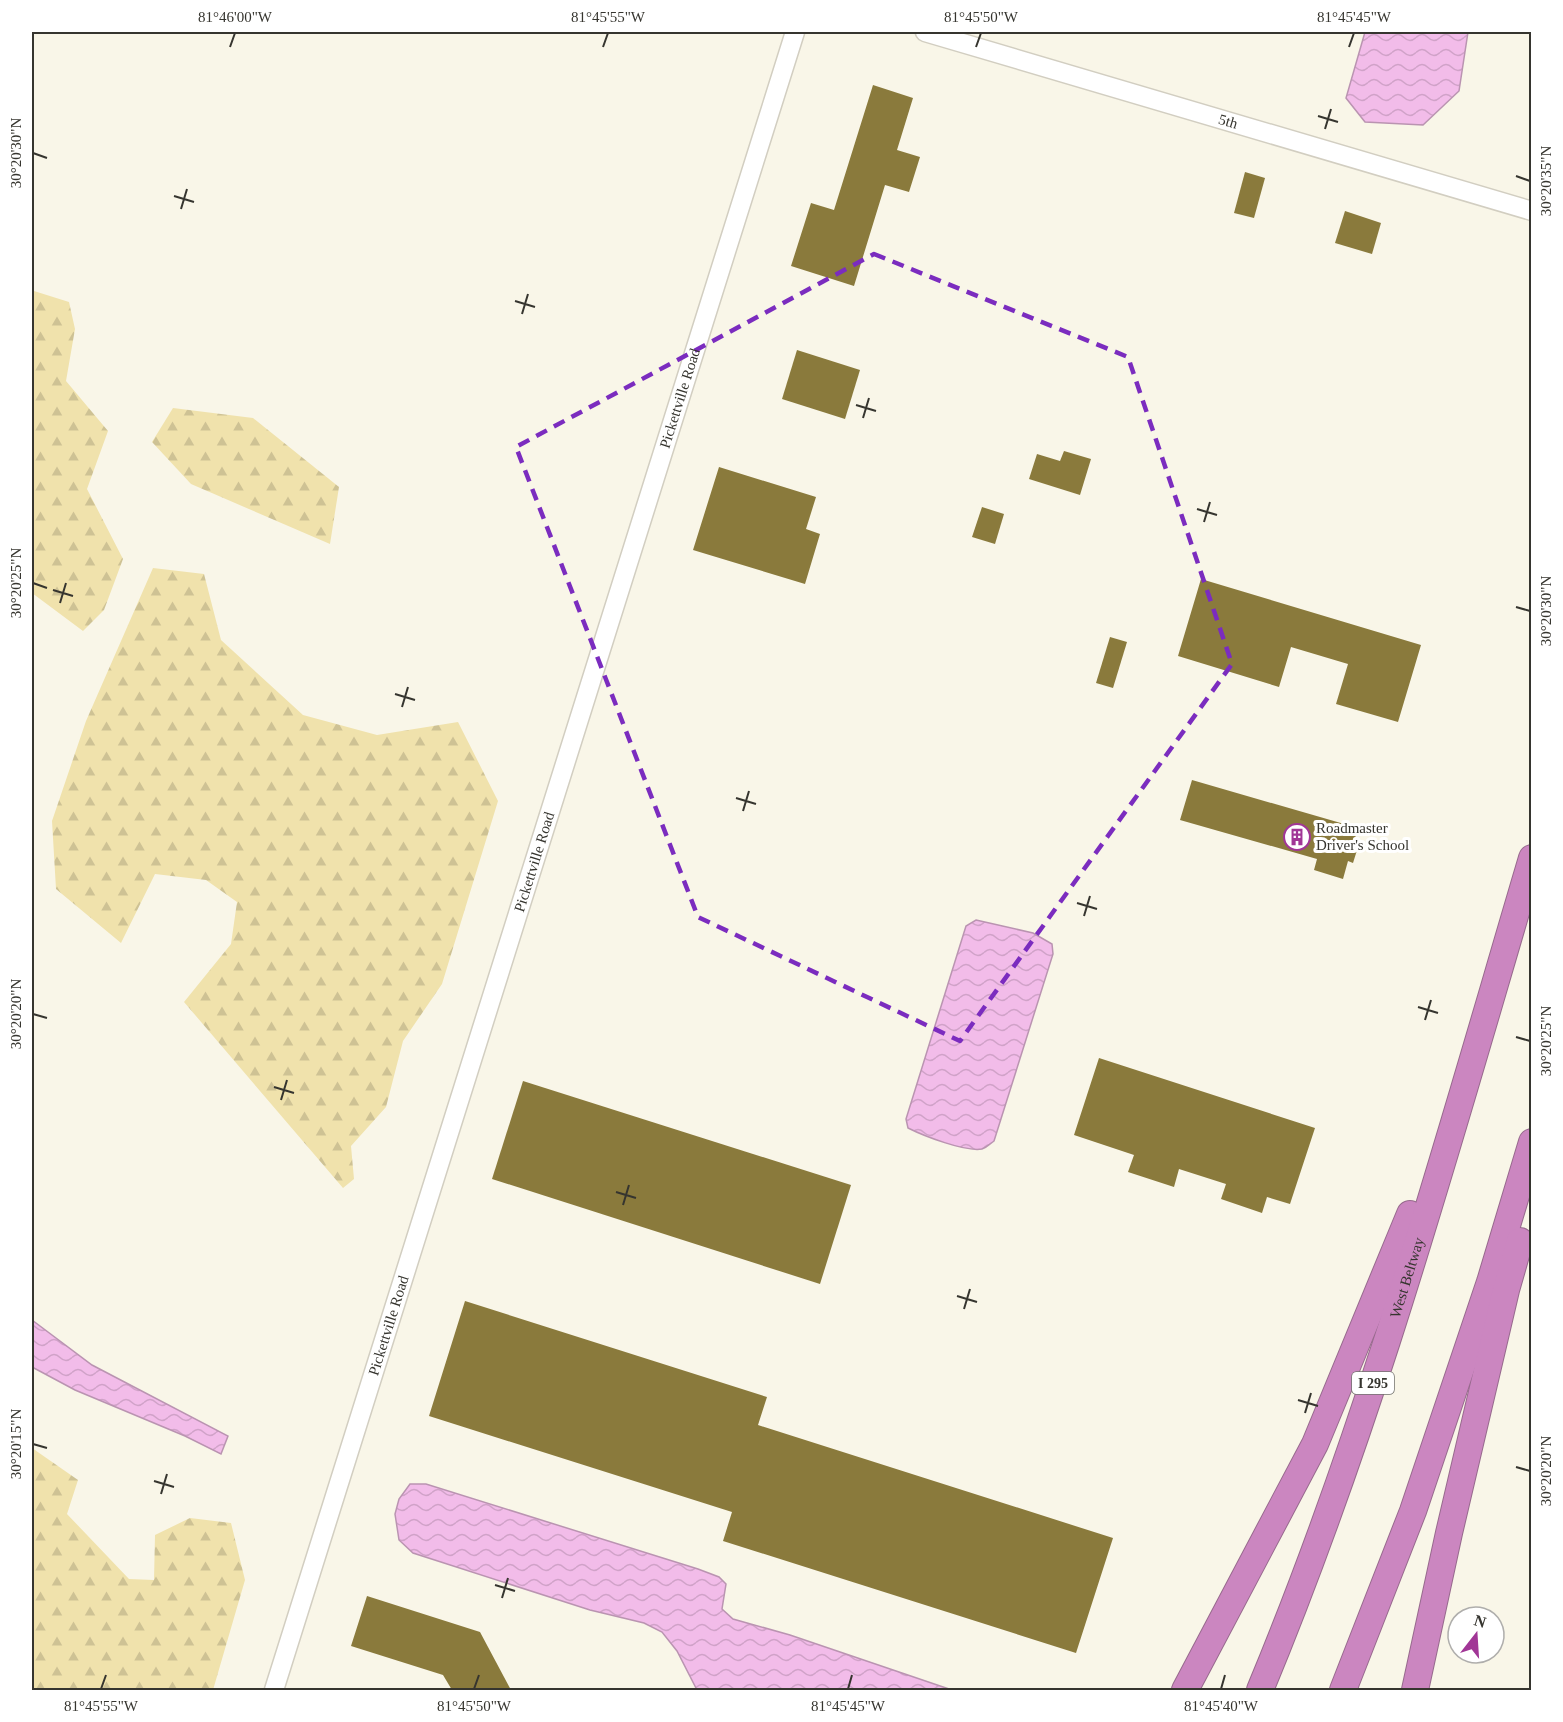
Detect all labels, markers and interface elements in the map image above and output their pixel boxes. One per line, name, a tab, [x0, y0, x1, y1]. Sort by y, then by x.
text: 81°46'00"W	[198, 9, 273, 25]
text: 81°45'55"W	[571, 9, 646, 25]
text: 81°45'50"W	[944, 9, 1019, 25]
text: 81°45'45"W	[1317, 9, 1392, 25]
street label: 5th	[1217, 111, 1240, 132]
text: 30°20'30"N	[8, 118, 24, 188]
text: 30°20'35"N	[1538, 146, 1554, 216]
street label: Pickettville Road	[657, 346, 703, 450]
text: 30°20'25"N	[8, 548, 24, 618]
text: 30°20'30"N	[1538, 576, 1554, 646]
street label: Pickettville Road	[511, 810, 558, 914]
place label: Roadmaster Driver's School	[1316, 820, 1409, 853]
building icon: Roadmaster Driver's School	[1282, 822, 1312, 852]
text: 30°20'20"N	[8, 979, 24, 1049]
text: 30°20'25"N	[1538, 1006, 1554, 1076]
street label: West Beltway	[1387, 1235, 1427, 1320]
street label: Pickettville Road	[365, 1273, 412, 1377]
road number: I 295	[1352, 1372, 1394, 1394]
text: 30°20'15"N	[8, 1409, 24, 1479]
text: 30°20'20"N	[1538, 1436, 1554, 1506]
north arrow	[1446, 1605, 1506, 1665]
text: N	[1472, 1611, 1489, 1631]
text: 81°45'55"W	[64, 1698, 139, 1714]
text: 81°45'50"W	[437, 1698, 512, 1714]
text: 81°45'45"W	[811, 1698, 886, 1714]
text: 81°45'40"W	[1184, 1698, 1259, 1714]

